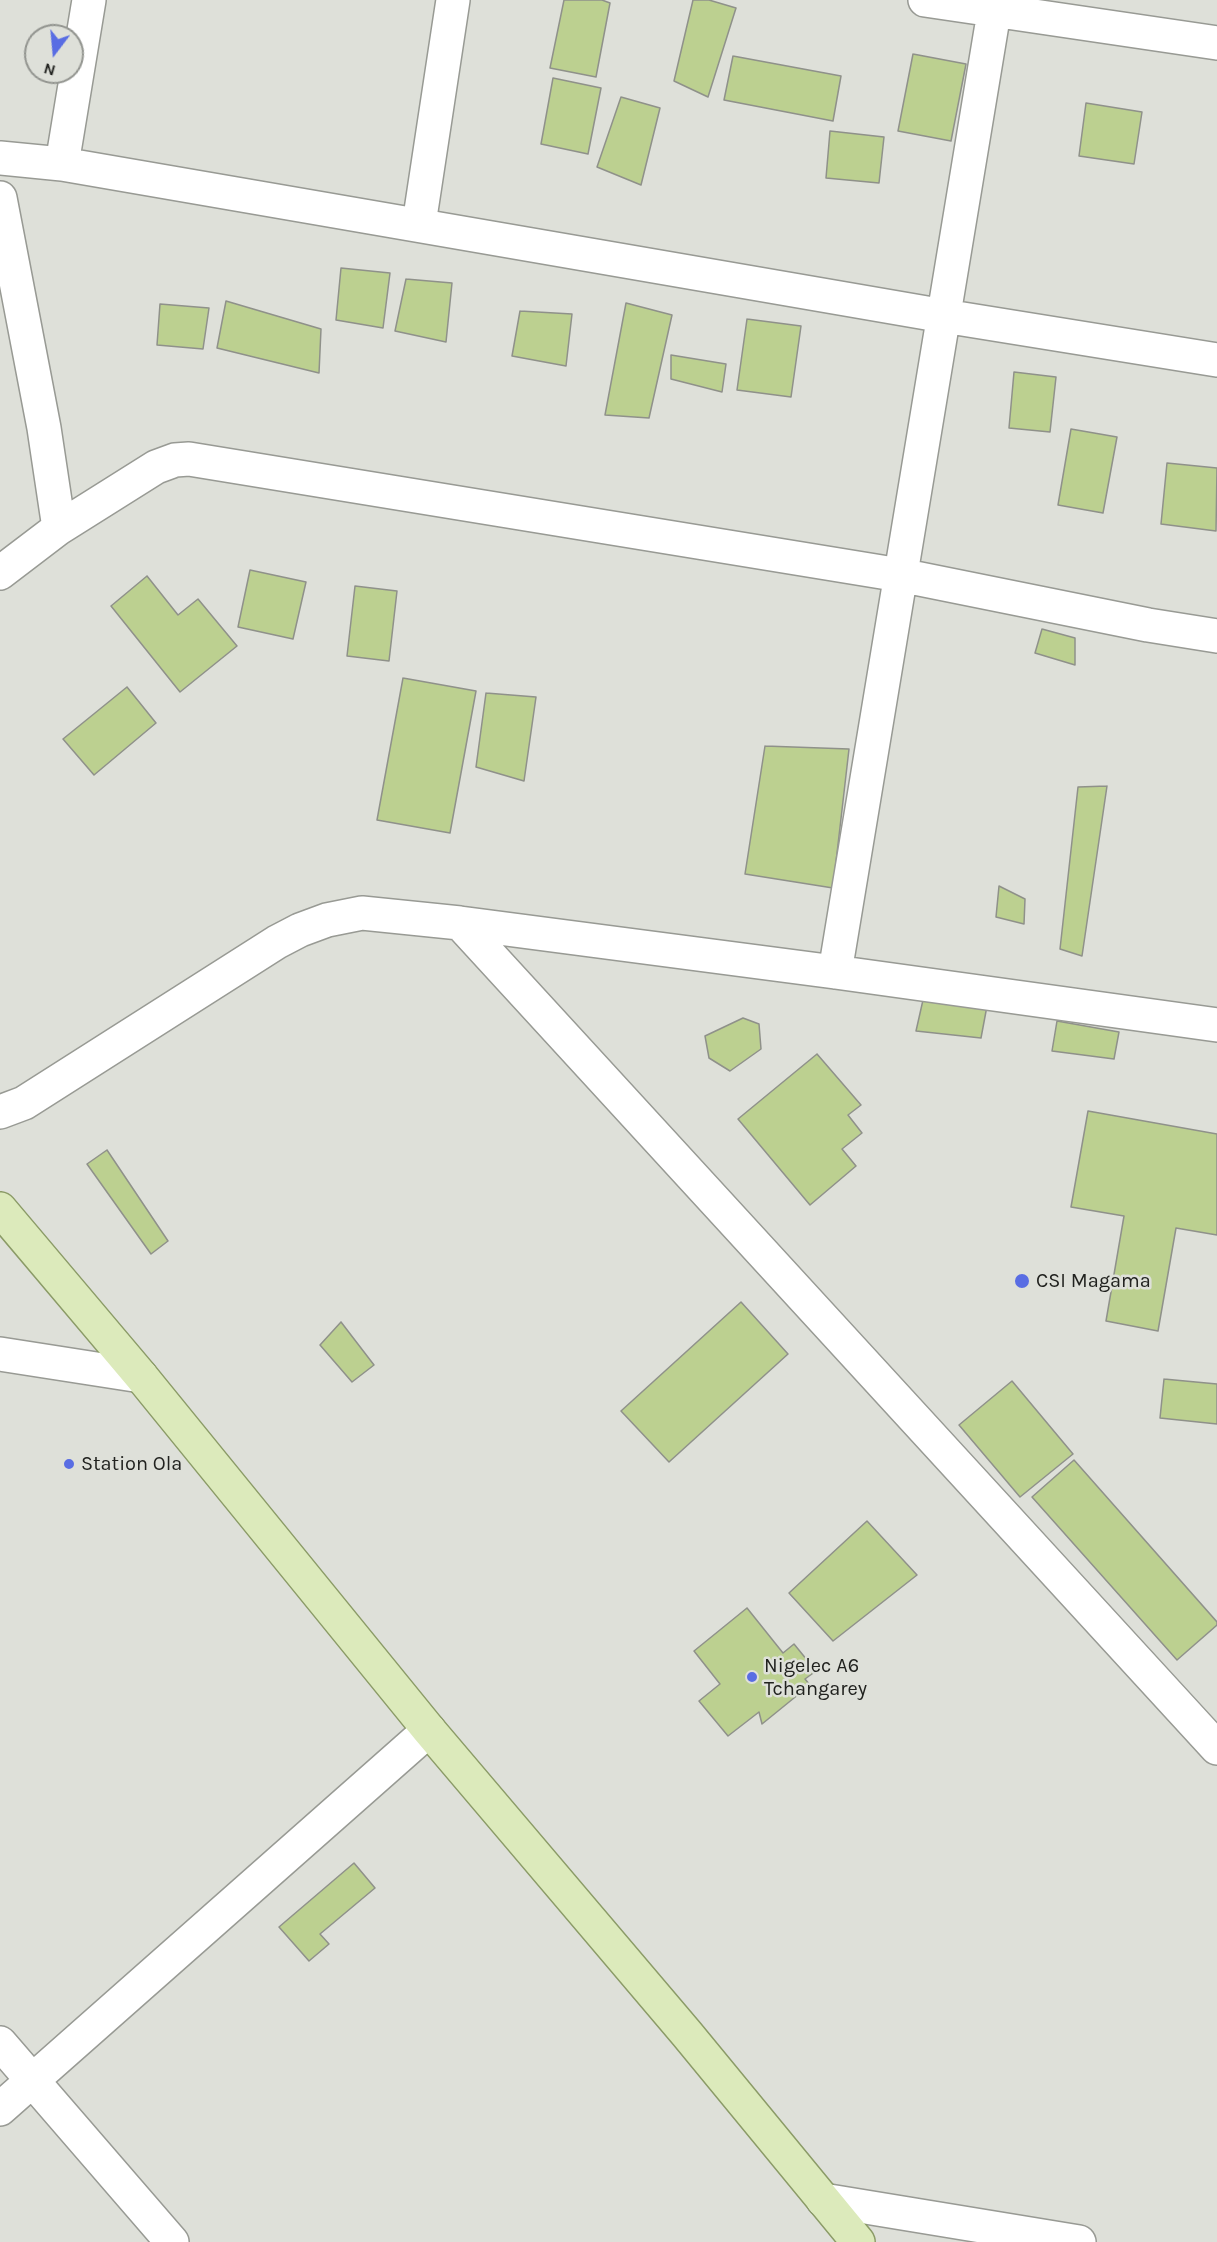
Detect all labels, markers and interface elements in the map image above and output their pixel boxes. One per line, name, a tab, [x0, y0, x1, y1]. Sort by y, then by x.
north arrow	[24, 24, 84, 84]
text: N	[41, 59, 58, 81]
place label: CSI Magama	[1036, 1269, 1151, 1293]
marker: CSI Magama	[1013, 1272, 1031, 1290]
place label: Station Ola	[81, 1452, 182, 1476]
marker: Station Ola	[62, 1457, 76, 1471]
place label: Nigelec A6 Tchangarey	[764, 1654, 867, 1701]
marker: Nigelec A6 Tchangarey	[745, 1670, 759, 1684]

